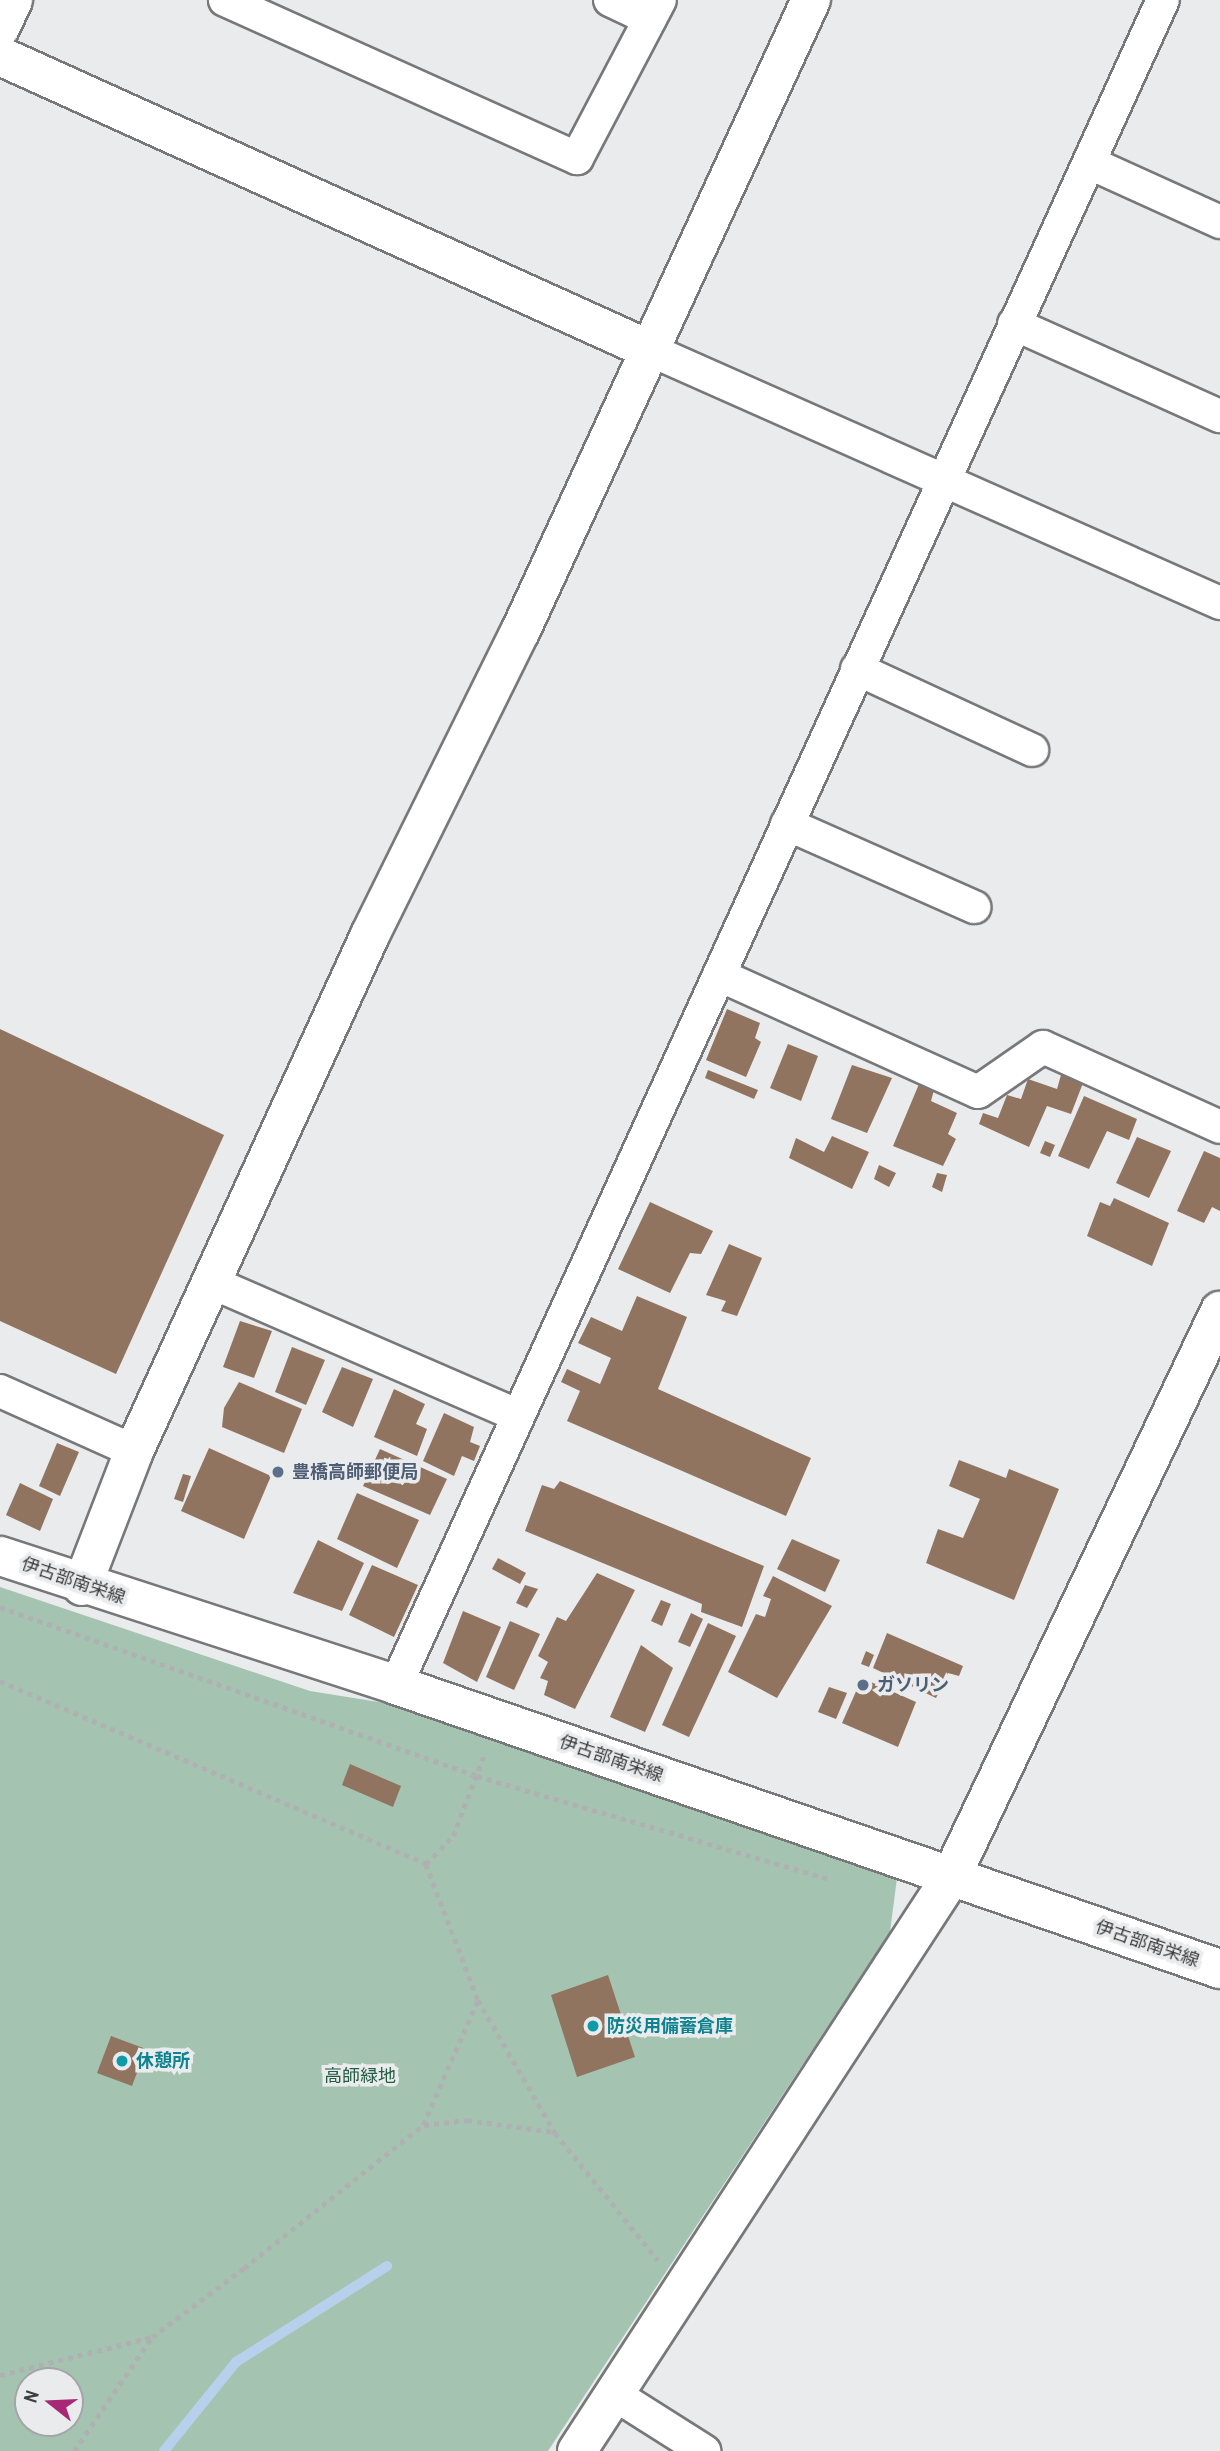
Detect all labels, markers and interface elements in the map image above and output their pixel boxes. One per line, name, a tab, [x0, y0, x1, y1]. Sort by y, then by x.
place label: 豊橋高師郵便局	[292, 1461, 418, 1483]
marker: 豊橋高師郵便局	[270, 1464, 286, 1480]
street label: 伊古部南栄線	[18, 1553, 128, 1609]
place label: ガソリン	[877, 1674, 949, 1696]
marker: ガソリン	[855, 1677, 871, 1693]
street label: 伊古部南栄線	[556, 1731, 666, 1787]
street label: 伊古部南栄線	[1092, 1916, 1202, 1972]
place label: 防災用備蓄倉庫	[607, 2015, 733, 2037]
marker: 防災用備蓄倉庫	[585, 2018, 601, 2034]
place label: 休憩所	[136, 2050, 190, 2072]
marker: 休憩所	[114, 2053, 130, 2069]
park label: 高師緑地	[324, 2065, 396, 2087]
north arrow	[14, 2367, 84, 2437]
text: N	[17, 2387, 45, 2405]

